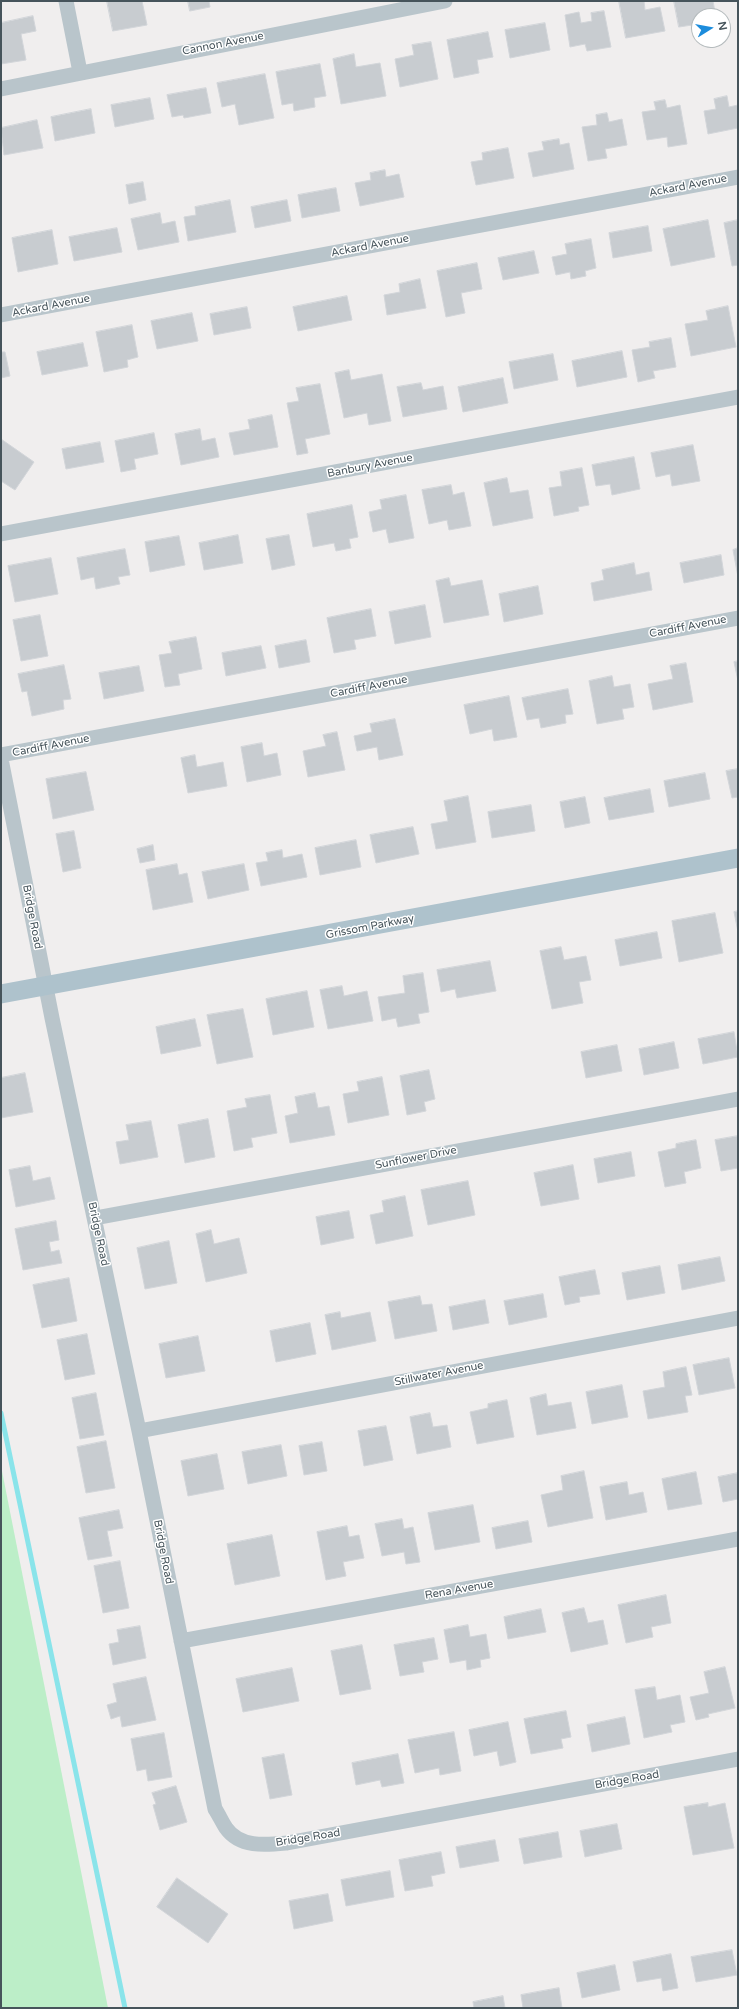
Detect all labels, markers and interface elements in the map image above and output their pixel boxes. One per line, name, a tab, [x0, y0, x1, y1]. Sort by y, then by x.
north arrow	[691, 8, 731, 48]
text: N	[715, 20, 730, 31]
street label: Cannon Avenue	[181, 30, 265, 58]
street label: Ackard Avenue	[648, 172, 728, 200]
street label: Ackard Avenue	[330, 232, 410, 260]
street label: Ackard Avenue	[11, 292, 91, 320]
street label: Banbury Avenue	[326, 451, 414, 481]
street label: Cardiff Avenue	[648, 613, 728, 641]
street label: Cardiff Avenue	[329, 673, 409, 701]
street label: Cardiff Avenue	[11, 732, 91, 760]
street label: Bridge Road	[19, 884, 45, 950]
street label: Grissom Parkway	[325, 912, 415, 942]
street label: Sunflower Drive	[374, 1144, 458, 1172]
street label: Bridge Road	[85, 1201, 111, 1267]
street label: Stillwater Avenue	[393, 1359, 485, 1389]
street label: Bridge Road	[150, 1519, 176, 1585]
street label: Rena Avenue	[424, 1577, 494, 1603]
street label: Bridge Road	[594, 1768, 660, 1792]
street label: Bridge Road	[275, 1826, 341, 1850]

